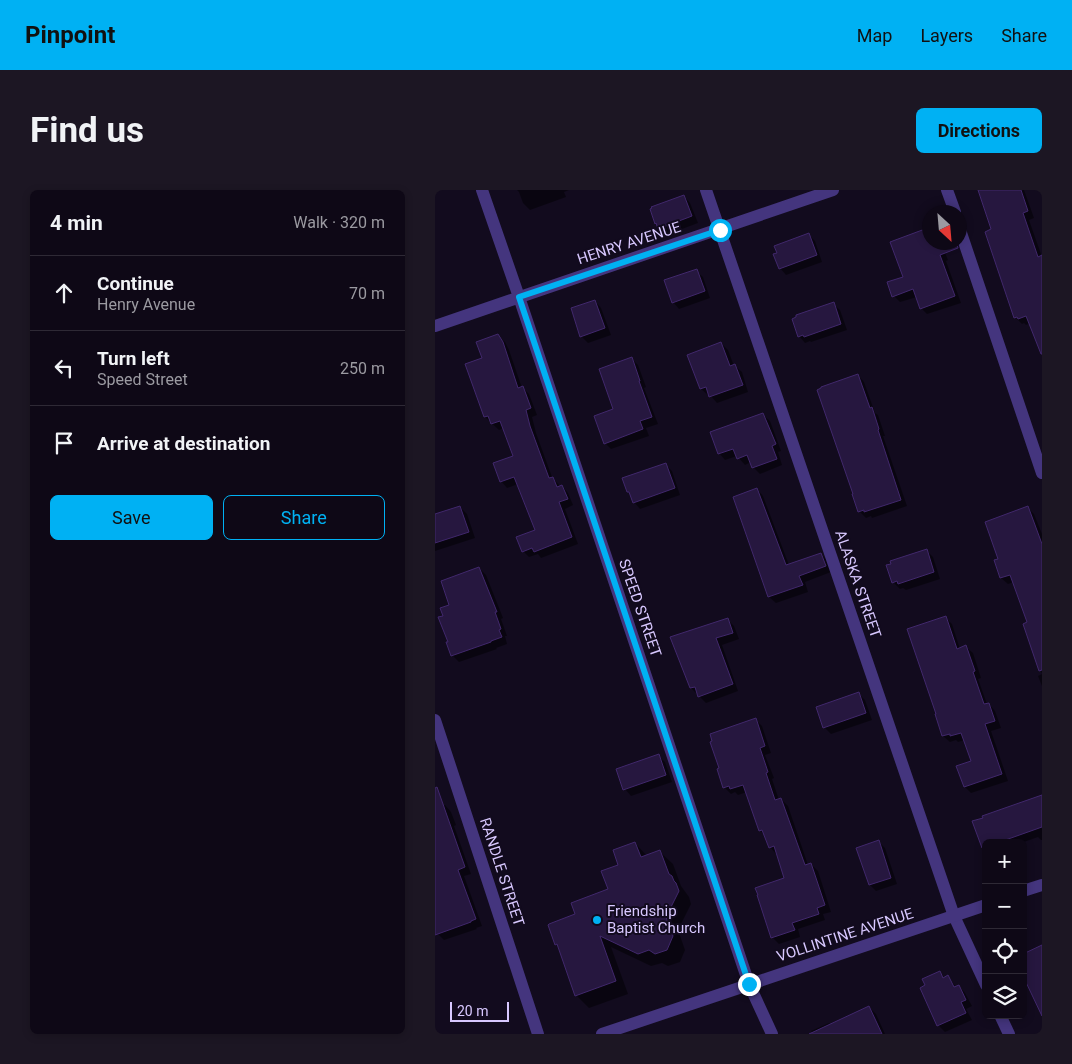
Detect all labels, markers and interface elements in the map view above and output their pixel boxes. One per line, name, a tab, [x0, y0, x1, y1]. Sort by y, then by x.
text: Pinpoint	[25, 21, 115, 49]
text: Map	[857, 25, 892, 46]
text: Layers	[920, 25, 973, 46]
text: Share	[1001, 25, 1047, 46]
button: Directions	[916, 108, 1042, 153]
text: Find us	[30, 110, 144, 151]
north arrow	[922, 205, 967, 250]
text: 4 min	[50, 211, 103, 235]
text: Walk · 320 m	[293, 213, 385, 232]
street label: HENRY AVENUE	[575, 218, 683, 268]
route start	[709, 219, 732, 242]
text: Continue	[97, 272, 174, 295]
icon: ahead	[50, 279, 78, 307]
text: 70 m	[349, 284, 385, 303]
text: Henry Avenue	[97, 295, 195, 314]
text: Turn left	[97, 347, 170, 370]
icon: left	[50, 354, 78, 382]
text: 250 m	[340, 359, 385, 378]
text: Speed Street	[97, 370, 188, 389]
icon: arrive	[50, 429, 78, 457]
text: Arrive at destination	[97, 432, 270, 455]
button: Save	[50, 495, 213, 540]
button: Share	[223, 495, 385, 540]
street label: ALASKA STREET	[831, 528, 885, 640]
street label: SPEED STREET	[615, 557, 665, 659]
street label: RANDLE STREET	[476, 815, 528, 929]
map controls	[982, 839, 1027, 1019]
button: +	[982, 839, 1027, 884]
button: −	[982, 884, 1027, 929]
place label: Friendship Baptist Church	[607, 902, 705, 937]
street label: VOLLINTINE AVENUE	[774, 904, 916, 966]
marker: Friendship Baptist Church	[591, 914, 603, 926]
button: locate	[982, 929, 1027, 974]
route end	[738, 973, 761, 996]
button: layers	[982, 974, 1027, 1019]
scale bar	[450, 999, 509, 1022]
text: 20 m	[457, 1003, 489, 1019]

